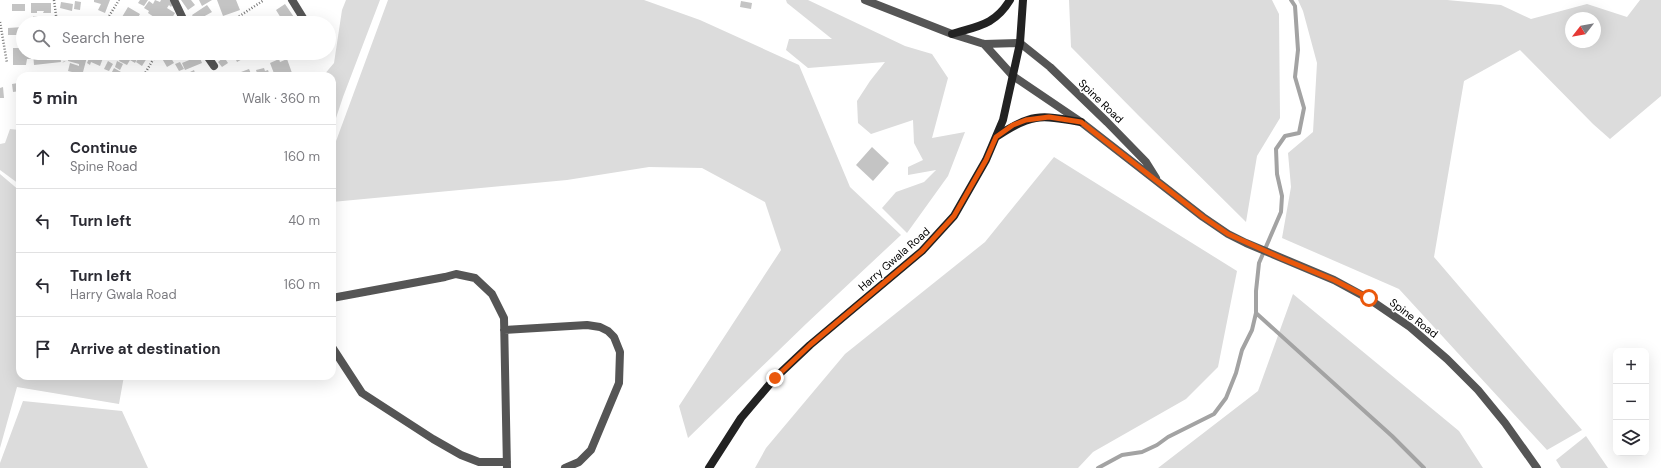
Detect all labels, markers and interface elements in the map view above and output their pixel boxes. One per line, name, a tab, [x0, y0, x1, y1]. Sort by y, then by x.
north arrow	[1565, 12, 1601, 48]
search box	[16, 16, 336, 60]
icon: search	[30, 27, 52, 49]
text: Search here	[62, 28, 145, 48]
street label: Spine Road	[1076, 76, 1126, 126]
text: 5 min	[32, 87, 78, 109]
text: Walk · 360 m	[242, 90, 320, 107]
text: Continue	[70, 138, 138, 158]
icon: ahead	[32, 146, 54, 168]
text: 160 m	[284, 148, 320, 165]
text: Spine Road	[70, 158, 137, 175]
icon: left	[32, 210, 54, 232]
text: Turn left	[70, 211, 131, 231]
text: 40 m	[288, 212, 320, 229]
street label: Harry Gwala Road	[855, 224, 933, 294]
text: Turn left	[70, 266, 131, 286]
icon: left	[32, 274, 54, 296]
text: 160 m	[284, 276, 320, 293]
text: Harry Gwala Road	[70, 286, 177, 303]
route start	[1360, 289, 1378, 307]
street label: Spine Road	[1387, 295, 1441, 341]
icon: arrive	[32, 338, 54, 360]
text: Arrive at destination	[70, 339, 221, 359]
map controls	[1613, 348, 1649, 456]
button: +	[1613, 348, 1649, 384]
route end	[766, 369, 784, 387]
button: −	[1613, 384, 1649, 420]
button: layers	[1613, 420, 1649, 456]

